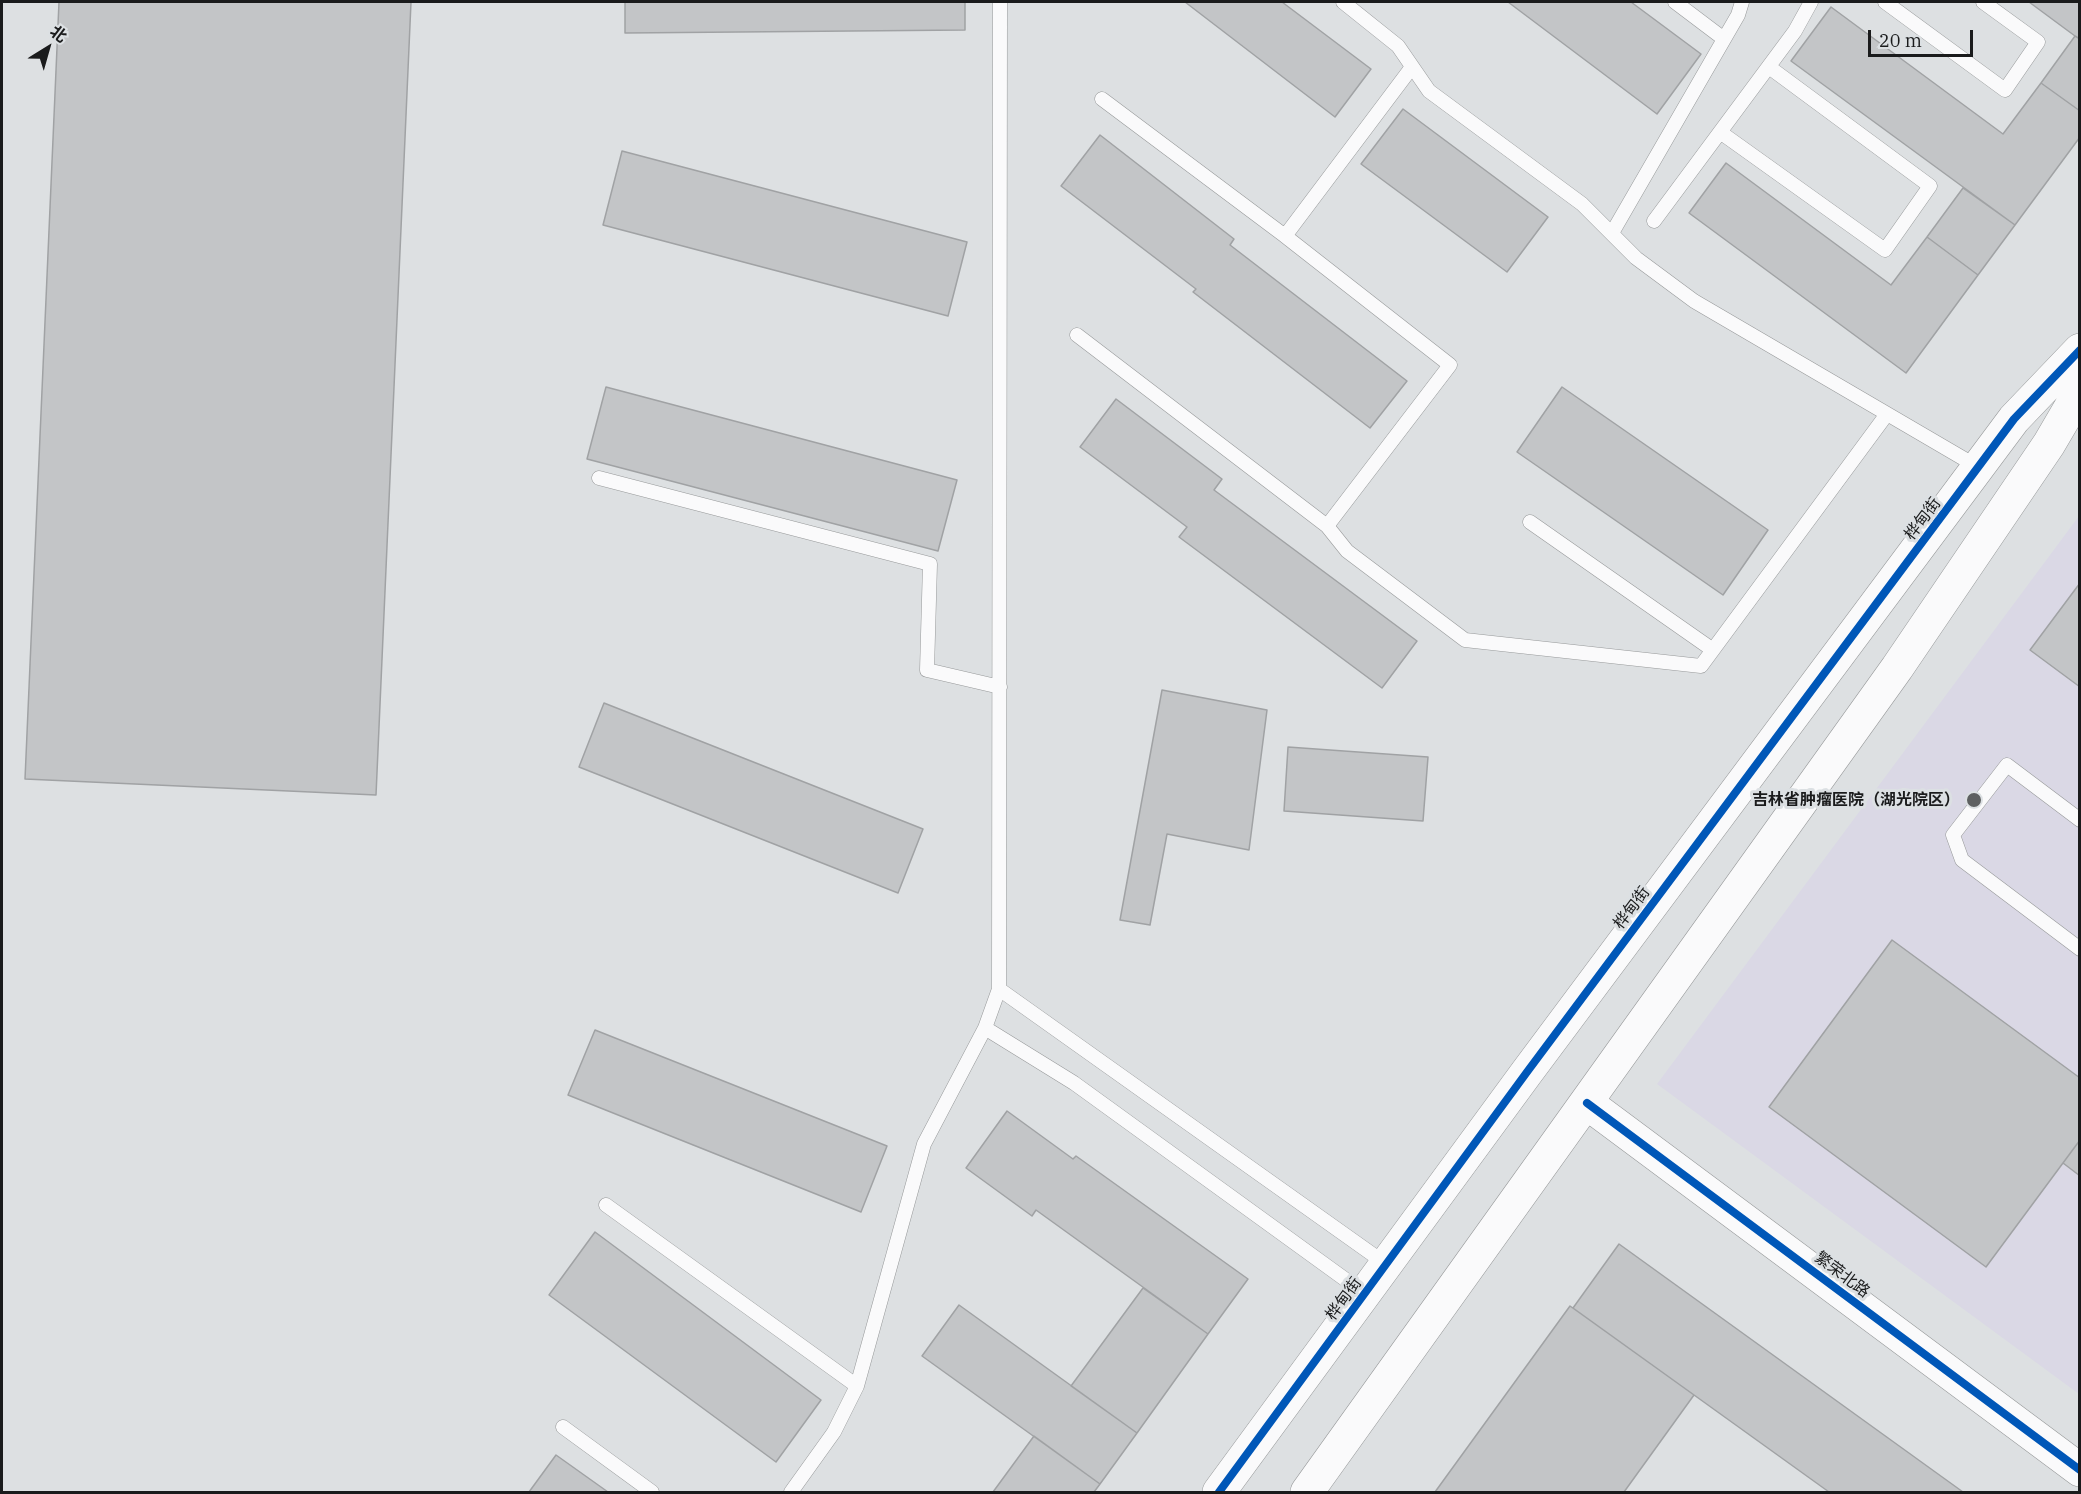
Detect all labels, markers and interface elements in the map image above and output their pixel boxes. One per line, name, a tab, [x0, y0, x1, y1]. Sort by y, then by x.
north arrow	[18, 18, 78, 78]
scale bar	[1871, 18, 1976, 56]
text: 北	[46, 21, 71, 46]
text: 20 m	[1879, 29, 1922, 52]
street label: 桦甸街	[1901, 494, 1945, 544]
place label: 吉林省肿瘤医院（湖光院区）	[1752, 790, 1960, 810]
marker: 吉林省肿瘤医院（湖光院区）	[1965, 791, 1983, 809]
street label: 桦甸街	[1610, 883, 1654, 933]
street label: 繁荣北路	[1811, 1248, 1873, 1302]
street label: 桦甸街	[1322, 1274, 1366, 1324]

